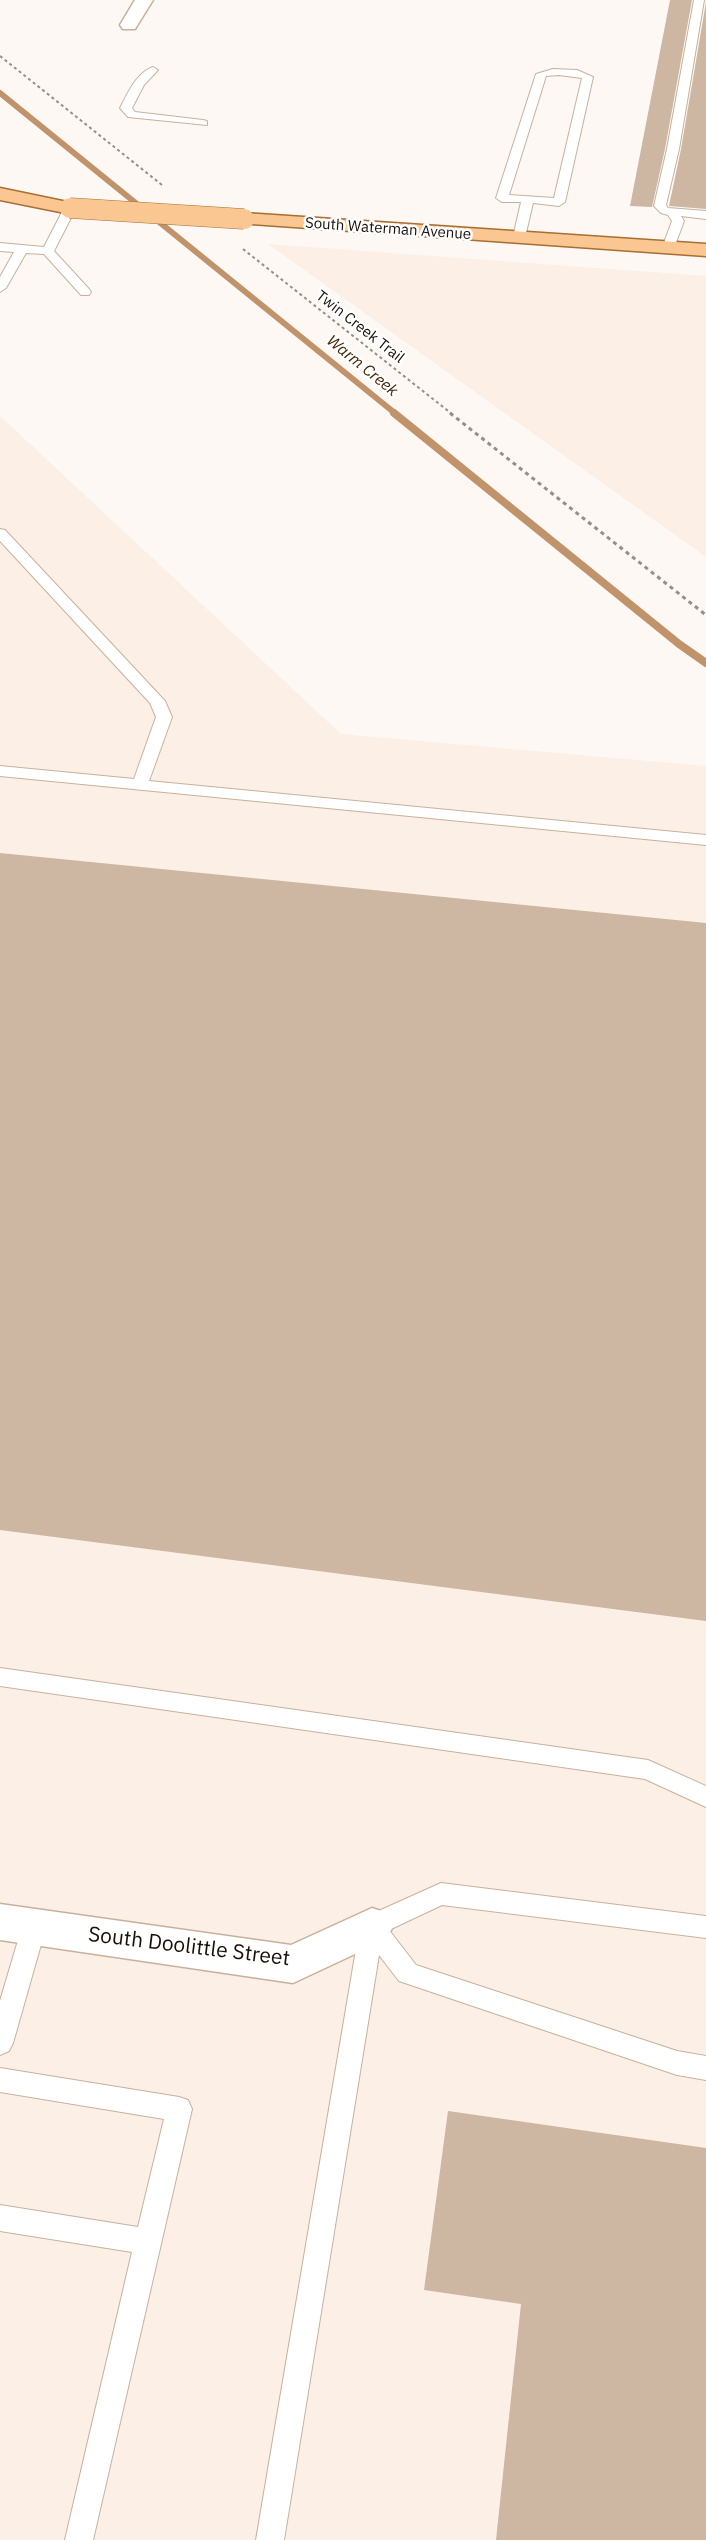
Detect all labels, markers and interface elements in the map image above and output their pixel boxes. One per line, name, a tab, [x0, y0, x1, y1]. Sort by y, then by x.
street label: South Waterman Avenue	[304, 214, 472, 244]
street label: Twin Creek Trail	[312, 287, 408, 367]
water label: Warm Creek	[323, 331, 401, 401]
street label: South Doolittle Street	[87, 1922, 291, 1972]

